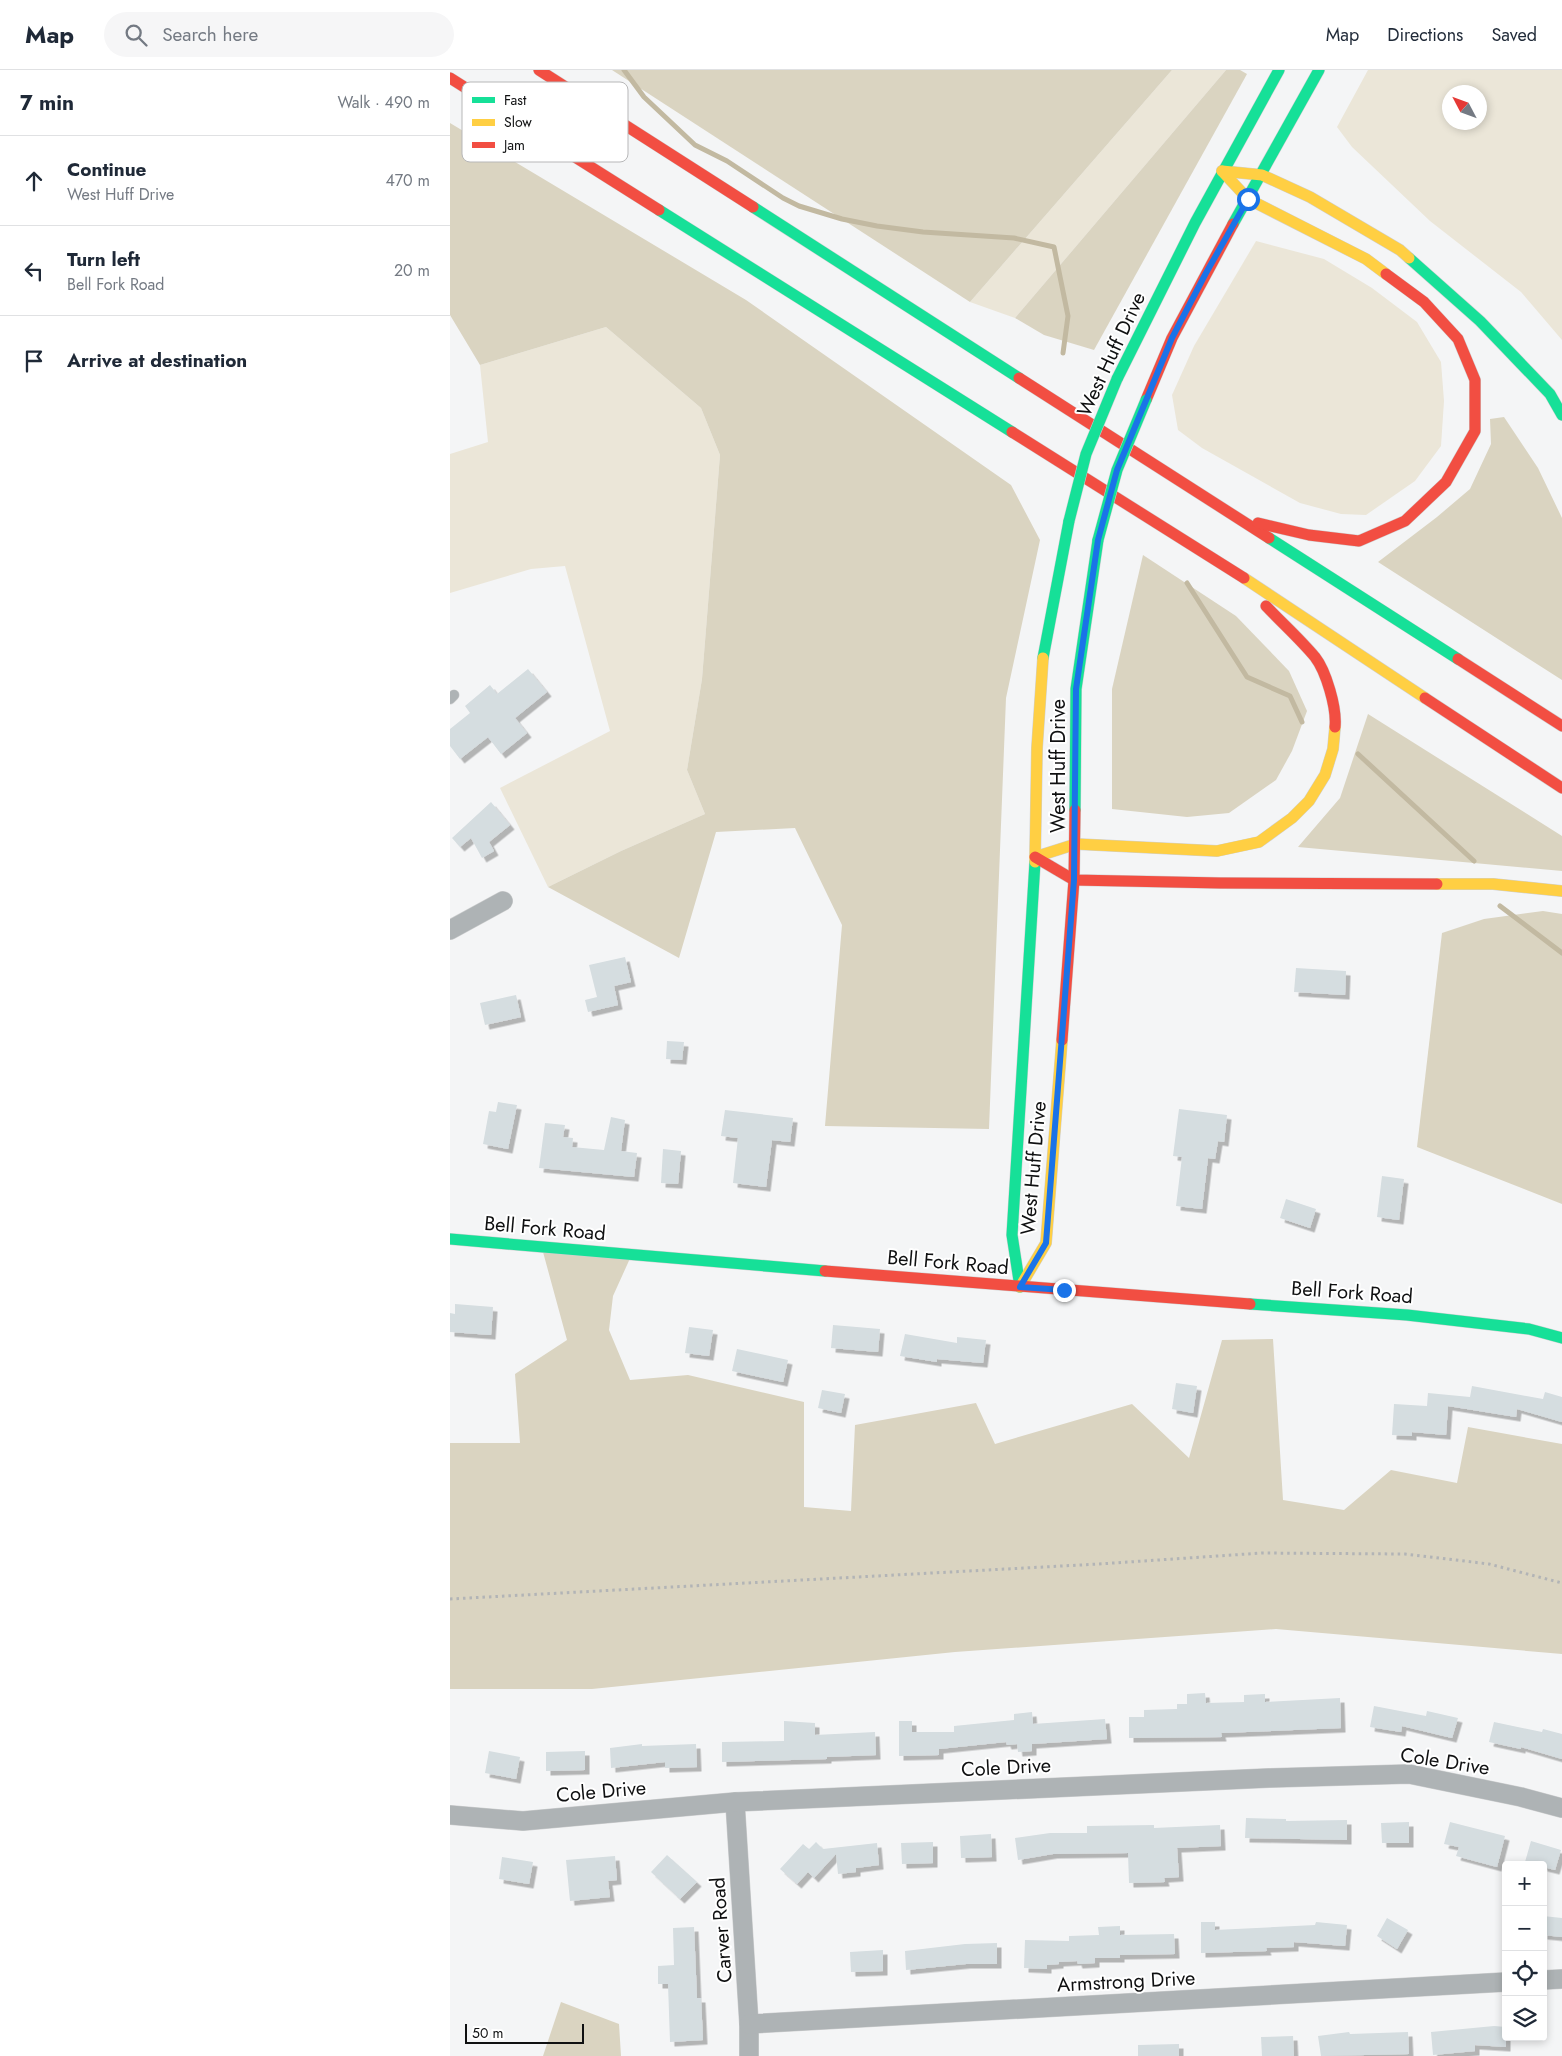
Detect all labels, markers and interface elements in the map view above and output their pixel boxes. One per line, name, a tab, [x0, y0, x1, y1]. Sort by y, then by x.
search box	[104, 12, 454, 57]
text: Map	[25, 17, 74, 52]
icon: search	[122, 21, 150, 49]
text: Search here	[162, 21, 258, 48]
text: Map	[1326, 22, 1359, 48]
text: Directions	[1387, 22, 1463, 48]
text: Saved	[1491, 22, 1537, 48]
legend	[462, 82, 628, 162]
north arrow	[1442, 85, 1487, 130]
text: 7 min	[20, 88, 74, 118]
text: Fast	[504, 90, 527, 110]
text: Walk · 490 m	[338, 91, 430, 114]
text: Slow	[504, 112, 532, 132]
text: Jam	[502, 135, 525, 155]
text: Continue	[67, 156, 146, 183]
icon: ahead	[20, 167, 48, 195]
text: 470 m	[385, 169, 430, 192]
text: West Huff Drive	[67, 183, 174, 206]
route start	[1237, 188, 1260, 211]
text: Turn left	[67, 246, 140, 273]
icon: left	[20, 257, 48, 285]
text: 20 m	[394, 259, 430, 282]
text: Bell Fork Road	[67, 273, 164, 296]
street label: West Huff Drive	[1070, 287, 1153, 421]
icon: arrive	[20, 347, 48, 375]
text: Arrive at destination	[67, 347, 247, 374]
street label: West Huff Drive	[1044, 699, 1073, 833]
street label: West Huff Drive	[1013, 1100, 1054, 1236]
street label: Bell Fork Road	[483, 1209, 607, 1248]
street label: Bell Fork Road	[886, 1243, 1010, 1282]
street label: Bell Fork Road	[1290, 1274, 1414, 1311]
route end	[1053, 1279, 1076, 1302]
street label: Cole Drive	[1398, 1740, 1492, 1783]
street label: Cole Drive	[960, 1751, 1052, 1784]
street label: Cole Drive	[555, 1773, 647, 1810]
map controls	[1502, 1861, 1547, 2041]
button: +	[1502, 1861, 1547, 1906]
street label: Carver Road	[703, 1876, 740, 1984]
button: −	[1502, 1906, 1547, 1951]
button: locate	[1502, 1951, 1547, 1996]
street label: Armstrong Drive	[1056, 1963, 1196, 2000]
button: layers	[1502, 1996, 1547, 2041]
scale bar	[465, 2021, 584, 2044]
text: 50 m	[472, 2023, 503, 2043]

